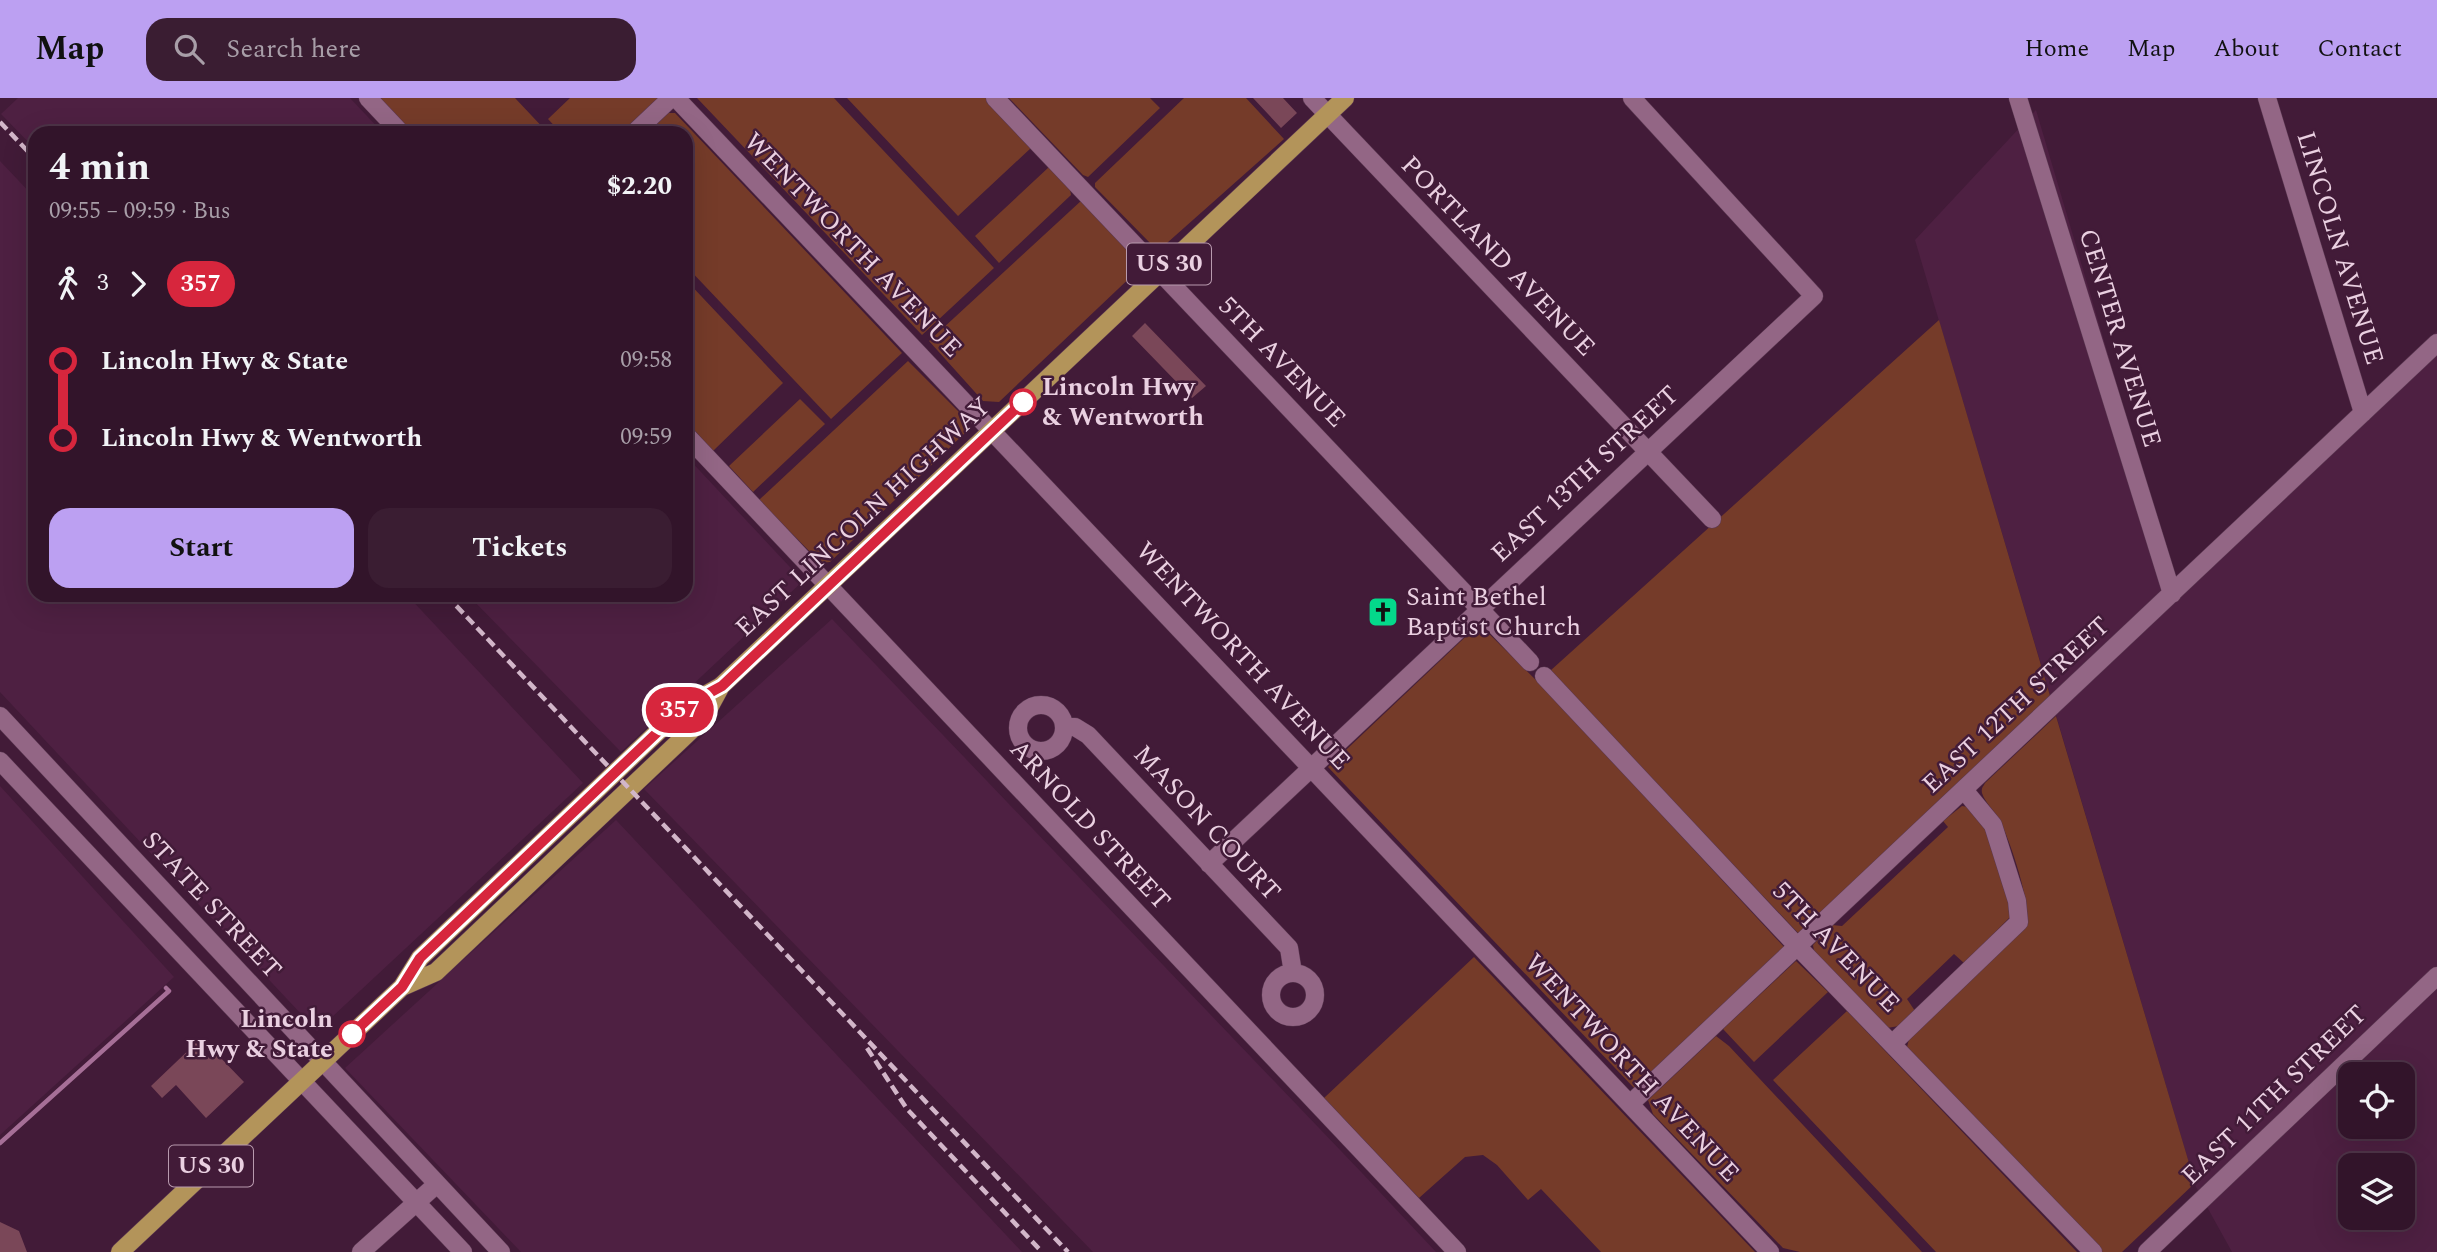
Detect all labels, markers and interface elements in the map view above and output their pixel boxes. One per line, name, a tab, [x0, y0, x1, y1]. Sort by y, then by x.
search box	[146, 18, 636, 81]
text: Map	[35, 24, 104, 74]
text: Search here	[226, 29, 361, 69]
icon: search	[170, 30, 208, 68]
text: Home	[2024, 31, 2089, 67]
text: Map	[2127, 31, 2175, 67]
text: About	[2213, 31, 2279, 67]
text: Contact	[2317, 31, 2402, 67]
street label: WENTWORTH AVENUE	[734, 123, 972, 367]
street label: LINCOLN AVENUE	[2285, 126, 2395, 370]
text: 4 min	[49, 139, 150, 197]
street label: PORTLAND AVENUE	[1391, 146, 1605, 366]
text: $2.20	[607, 166, 672, 206]
text: 09:55 – 09:59 · Bus	[49, 194, 231, 229]
street label: CENTER AVENUE	[2068, 224, 2172, 452]
road number: US 30	[1127, 244, 1211, 284]
icon: walk	[49, 265, 87, 303]
icon: forward	[119, 265, 157, 303]
text: 3	[97, 266, 109, 301]
text: 357	[181, 266, 221, 302]
street label: 5TH AVENUE	[1209, 287, 1355, 437]
text: Lincoln Hwy & State	[101, 341, 348, 381]
text: 09:58	[620, 343, 672, 378]
place label: Lincoln Hwy & Wentworth	[1042, 367, 1204, 437]
street label: EAST 13TH STREET	[1482, 376, 1688, 572]
street label: EAST LINCOLN HIGHWAY	[726, 387, 1000, 647]
marker: Lincoln Hwy & Wentworth	[1010, 389, 1036, 415]
text: Lincoln Hwy & Wentworth	[101, 418, 422, 458]
text: 09:59	[620, 420, 672, 455]
button: Start	[49, 508, 354, 588]
button: Tickets	[368, 508, 672, 588]
street label: WENTWORTH AVENUE	[1126, 532, 1360, 780]
place label: Saint Bethel Baptist Church	[1406, 577, 1581, 647]
church icon: Saint Bethel Baptist Church	[1366, 595, 1400, 629]
street label: EAST 12TH STREET	[1913, 607, 2119, 803]
line badge: 357	[640, 687, 720, 733]
text: 357	[660, 692, 700, 728]
street label: ARNOLD STREET	[1000, 730, 1180, 920]
street label: MASON COURT	[1124, 736, 1290, 910]
street label: STATE STREET	[133, 822, 291, 988]
street label: 5TH AVENUE	[1763, 872, 1909, 1022]
street label: WENTWORTH AVENUE	[1515, 944, 1749, 1192]
street label: EAST 11TH STREET	[2172, 995, 2376, 1195]
place label: Lincoln Hwy & State	[185, 999, 333, 1069]
marker: Lincoln Hwy & State	[339, 1021, 365, 1047]
map controls	[2338, 1062, 2415, 1230]
button: locate	[2338, 1062, 2415, 1139]
road number: US 30	[169, 1146, 253, 1186]
button: layers	[2338, 1153, 2415, 1230]

